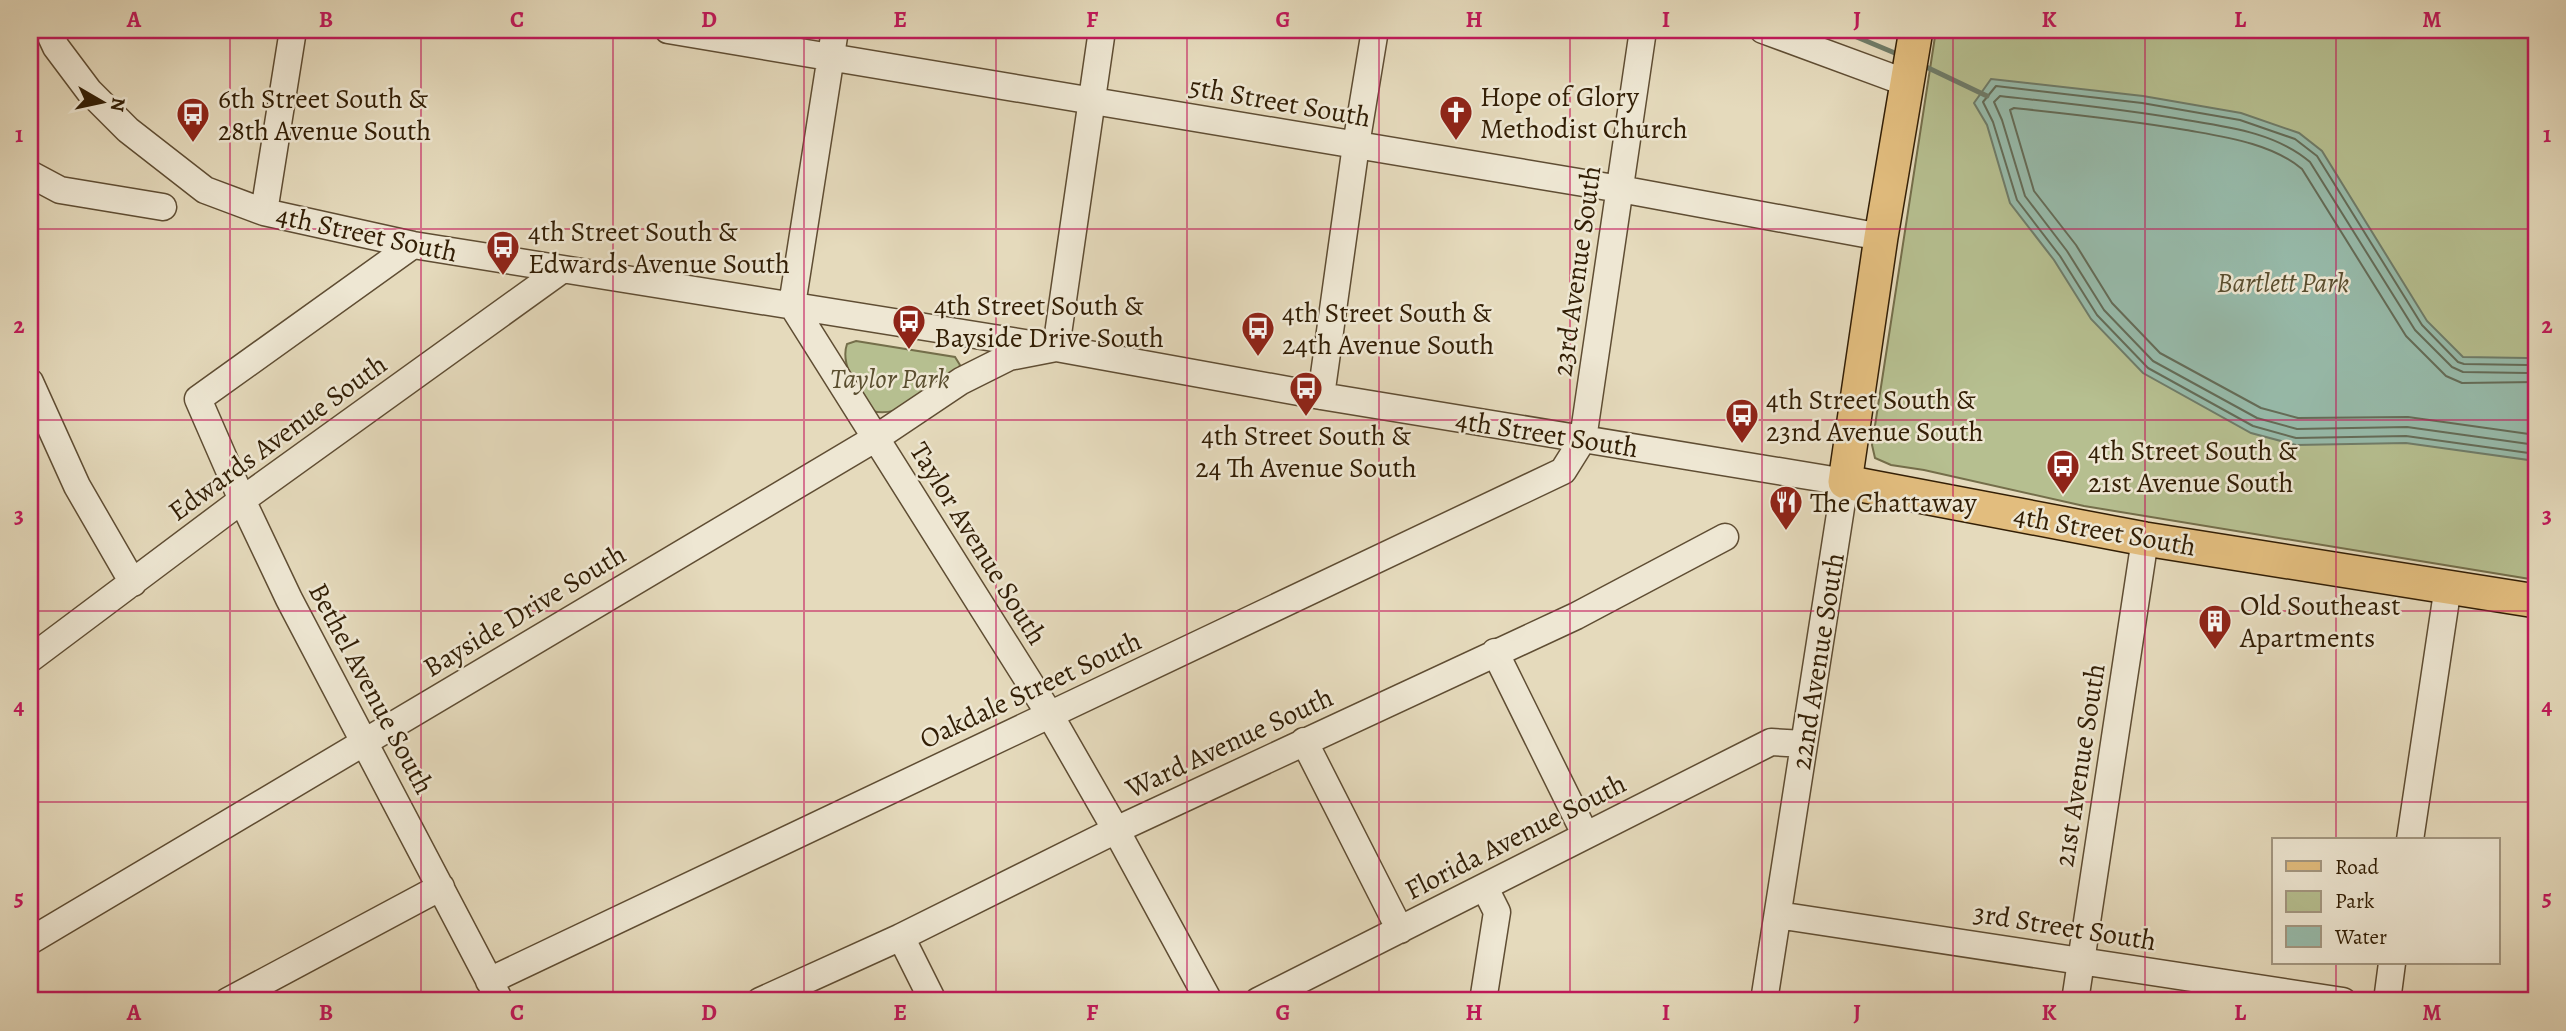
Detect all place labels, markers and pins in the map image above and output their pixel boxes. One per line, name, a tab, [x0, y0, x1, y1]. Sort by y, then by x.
place label: Hope of Glory Methodist Church	[1480, 78, 1688, 148]
place label: 6th Street South & 28th Avenue South	[218, 80, 431, 150]
church icon: Hope of Glory Methodist Church	[1437, 93, 1475, 142]
bus stop icon: 6th Street South & 28th Avenue South	[174, 95, 212, 144]
place label: 4th Street South & Edwards Avenue South	[528, 213, 790, 283]
bus stop icon: 4th Street South & Edwards Avenue South	[484, 228, 522, 277]
place label: 4th Street South & Bayside Drive South	[934, 287, 1164, 357]
place label: 4th Street South & 24th Avenue South	[1282, 294, 1494, 364]
bus stop icon: 4th Street South & Bayside Drive South	[890, 302, 928, 351]
bus stop icon: 4th Street South & 24th Avenue South	[1239, 309, 1277, 358]
bus stop icon: 4th Street South & 24 Th Avenue South	[1287, 369, 1325, 418]
place label: 4th Street South & 23nd Avenue South	[1766, 381, 1983, 451]
bus stop icon: 4th Street South & 23nd Avenue South	[1723, 396, 1761, 445]
place label: 4th Street South & 24 Th Avenue South	[1195, 417, 1417, 487]
place label: 4th Street South & 21st Avenue South	[2088, 432, 2298, 502]
bus stop icon: 4th Street South & 21st Avenue South	[2044, 447, 2082, 496]
restaurant icon: The Chattaway	[1767, 483, 1805, 532]
place label: The Chattaway	[1810, 484, 1977, 522]
place label: Old Southeast Apartments	[2239, 587, 2400, 657]
building icon: Old Southeast Apartments	[2196, 602, 2234, 651]

